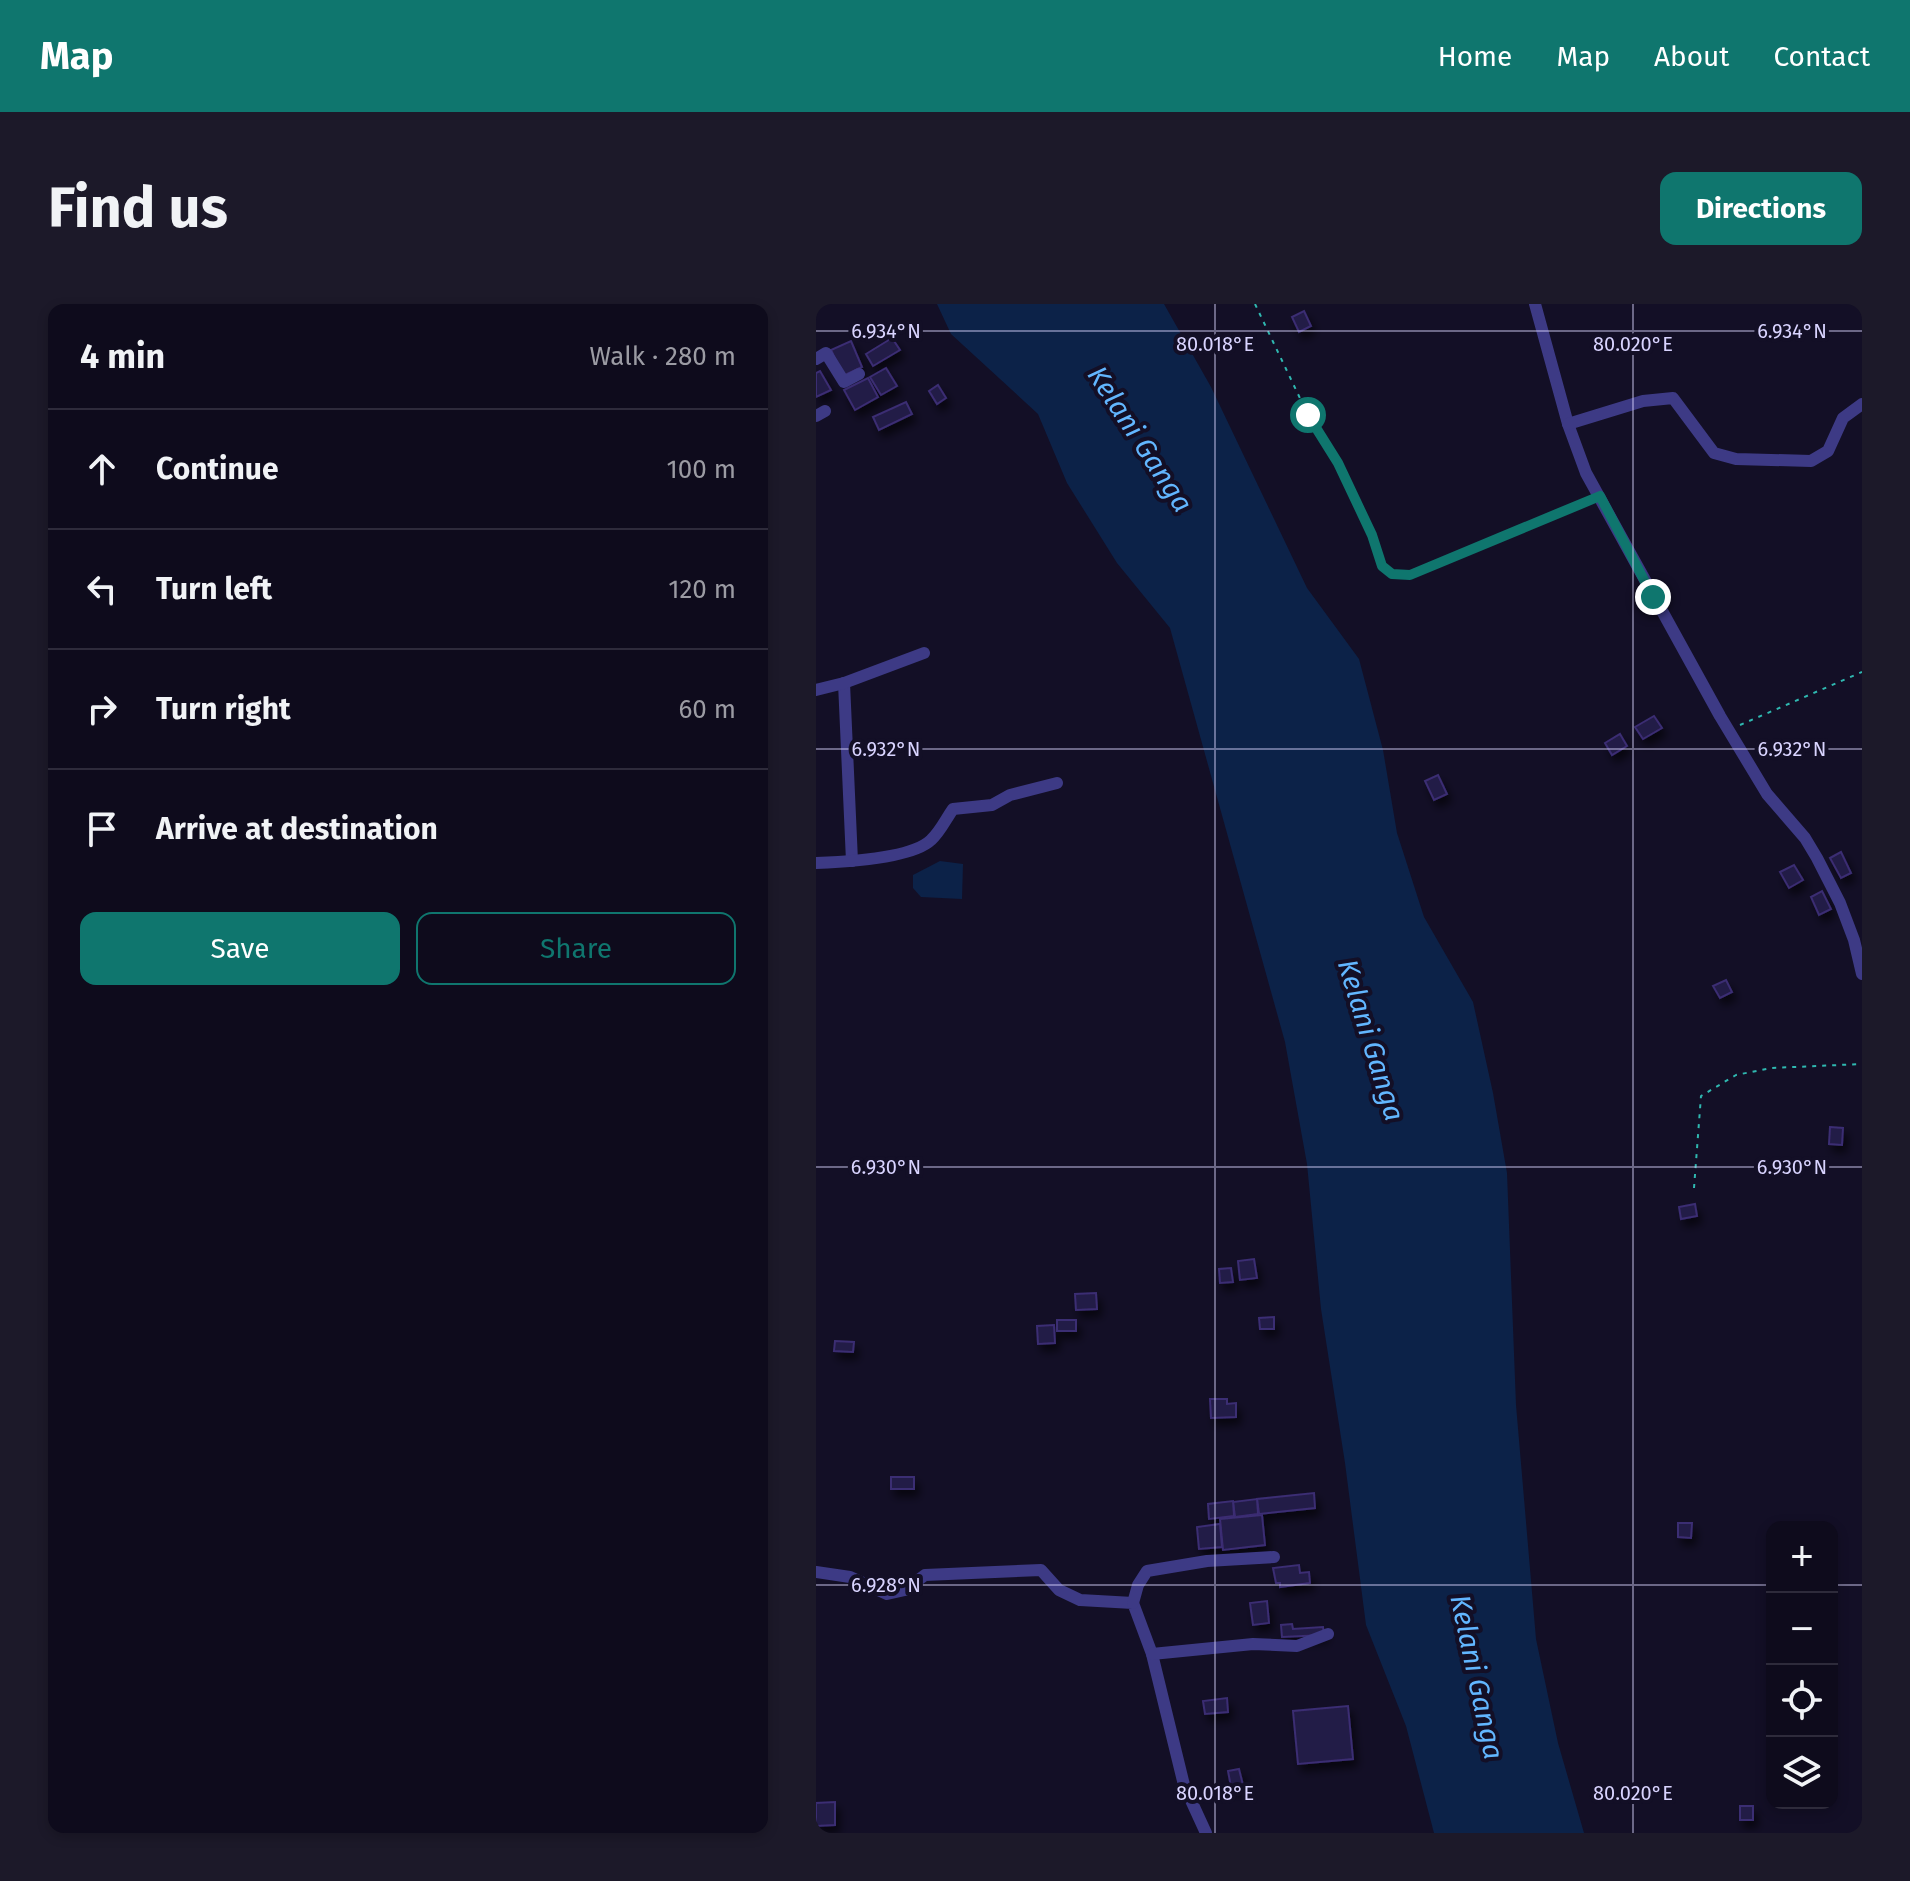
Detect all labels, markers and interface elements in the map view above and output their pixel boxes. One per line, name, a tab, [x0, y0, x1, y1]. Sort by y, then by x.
text: Map	[40, 33, 113, 79]
text: Home	[1438, 40, 1512, 73]
text: Map	[1556, 40, 1610, 73]
text: About	[1654, 40, 1729, 73]
text: Contact	[1773, 40, 1870, 73]
button: Directions	[1660, 172, 1862, 245]
text: Find us	[48, 175, 228, 242]
text: 6.934°N	[851, 319, 921, 343]
text: 6.934°N	[1757, 319, 1827, 343]
text: 80.018°E	[1176, 332, 1254, 356]
text: 80.020°E	[1593, 332, 1673, 356]
text: 4 min	[80, 336, 165, 377]
text: Walk · 280 m	[590, 341, 736, 372]
water label: Kelani Ganga	[1081, 360, 1199, 518]
route start	[1290, 397, 1326, 433]
icon: ahead	[80, 447, 124, 491]
text: Continue	[156, 451, 279, 487]
text: 100 m	[667, 454, 736, 485]
icon: left	[80, 567, 124, 611]
text: Turn left	[156, 571, 272, 607]
text: 120 m	[668, 574, 736, 605]
route end	[1635, 579, 1671, 615]
icon: right	[80, 687, 124, 731]
text: Turn right	[156, 691, 291, 727]
text: 60 m	[678, 694, 736, 725]
text: 6.932°N	[852, 737, 920, 761]
text: 6.932°N	[1758, 737, 1826, 761]
icon: arrive	[80, 807, 124, 851]
text: Arrive at destination	[156, 811, 438, 847]
button: Save	[80, 912, 400, 985]
button: Share	[416, 912, 736, 985]
water label: Kelani Ganga	[1331, 955, 1411, 1125]
text: 6.930°N	[851, 1155, 921, 1179]
text: 6.930°N	[1757, 1155, 1827, 1179]
map controls	[1766, 1521, 1838, 1809]
button: +	[1766, 1521, 1838, 1593]
text: 6.928°N	[851, 1573, 921, 1597]
water label: Kelani Ganga	[1443, 1592, 1511, 1762]
button: −	[1766, 1593, 1838, 1665]
button: locate	[1766, 1665, 1838, 1737]
button: layers	[1766, 1737, 1838, 1809]
text: 80.018°E	[1176, 1781, 1254, 1805]
text: 80.020°E	[1593, 1781, 1673, 1805]

